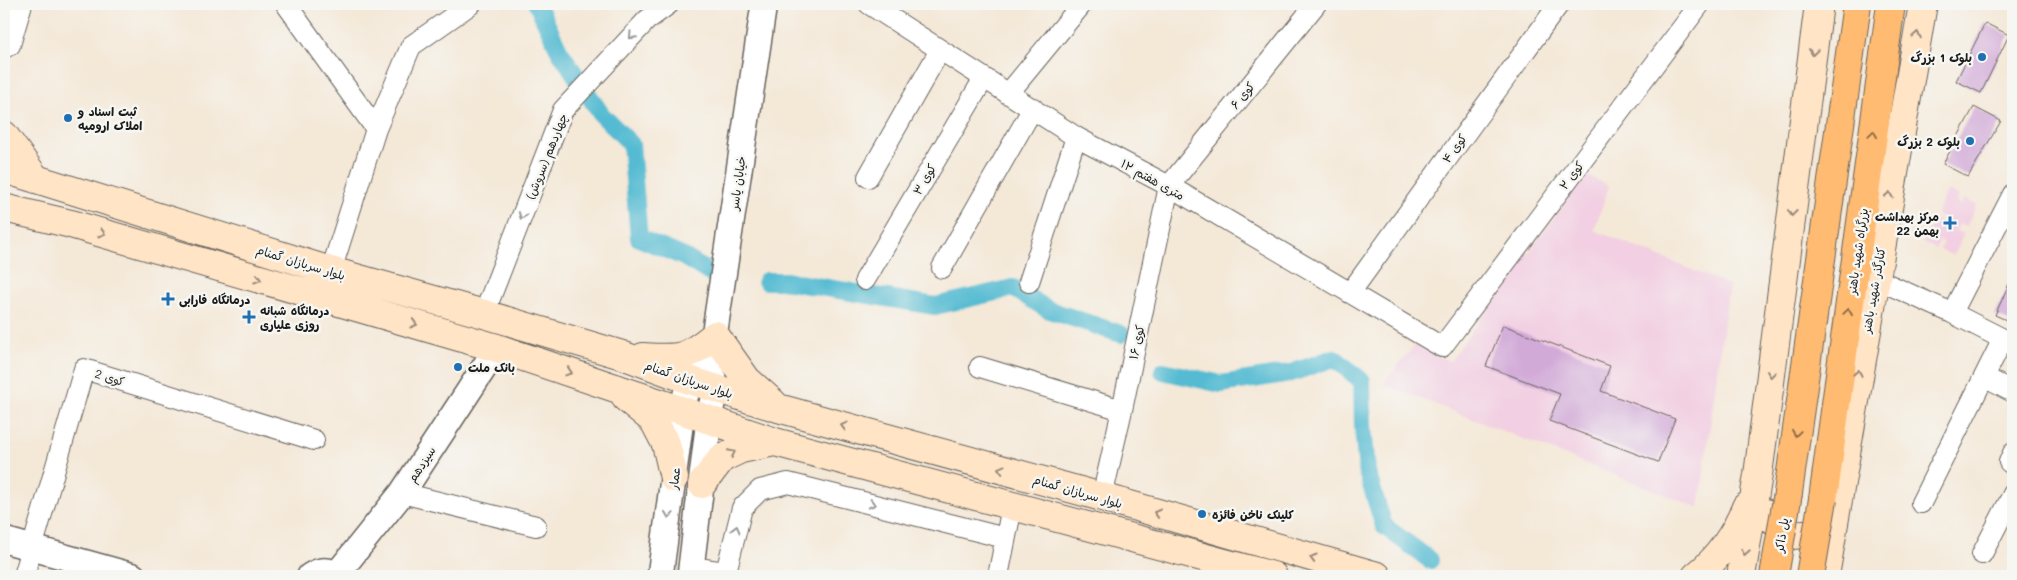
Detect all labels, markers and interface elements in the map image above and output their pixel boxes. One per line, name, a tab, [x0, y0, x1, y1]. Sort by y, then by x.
one-way arrow	[629, 31, 638, 40]
one-way arrow	[1912, 31, 1922, 40]
one-way arrow	[1808, 48, 1819, 56]
place label: بلوک 1 بزرگ	[1911, 49, 1972, 66]
marker: بلوک 1 بزرگ	[1976, 51, 1988, 63]
street label: کوی ۶	[1226, 78, 1258, 112]
place label: ثبت اسناد و املاک ارومیه	[77, 103, 142, 133]
street label: چهاردهم (سروش)	[521, 111, 572, 202]
marker: ثبت اسناد و املاک ارومیه	[62, 112, 74, 124]
street label: کوی ۴	[1438, 130, 1470, 166]
one-way arrow	[1867, 130, 1878, 138]
place label: بلوک 2 بزرگ	[1897, 133, 1960, 150]
marker: بلوک 2 بزرگ	[1964, 135, 1976, 147]
street label: خیابان یاسر	[725, 155, 750, 212]
street label: ۱۲ متری هفتم	[1117, 155, 1188, 205]
street label: کوی ۲	[1555, 158, 1587, 192]
street label: کوی ۳	[909, 161, 939, 197]
one-way arrow	[1884, 191, 1894, 200]
street label: بزرگراه شهید باهنر	[1843, 207, 1872, 296]
place label: مرکز بهداشت 22 بهمن	[1875, 208, 1939, 238]
one-way arrow	[1787, 210, 1798, 218]
one-way arrow	[518, 211, 528, 220]
marker: مرکز بهداشت 22 بهمن	[1943, 216, 1957, 230]
one-way arrow	[97, 228, 105, 238]
street label: بلوار سربازان گمنام	[254, 241, 347, 285]
street label: کنارگذر شهید باهنر	[1857, 246, 1889, 335]
one-way arrow	[253, 273, 261, 283]
place label: درمانگاه فارابی	[179, 291, 250, 308]
marker: درمانگاه فارابی	[161, 292, 175, 306]
place label: درمانگاه شبانه روزی علیاری	[260, 302, 329, 332]
one-way arrow	[1843, 308, 1853, 316]
marker: درمانگاه شبانه روزی علیاری	[242, 310, 256, 324]
one-way arrow	[409, 319, 417, 329]
street label: کوی ۱۶	[1125, 323, 1147, 361]
street label: بلوار سربازان گمنام	[642, 356, 735, 403]
place label: بانک ملت	[468, 359, 515, 375]
marker: بانک ملت	[452, 361, 464, 373]
street label: کوی 2	[93, 365, 127, 389]
one-way arrow	[564, 366, 573, 376]
one-way arrow	[1853, 368, 1863, 377]
one-way arrow	[1766, 371, 1777, 379]
one-way arrow	[840, 421, 849, 432]
one-way arrow	[1791, 430, 1802, 438]
street label: سیزدهم	[403, 443, 440, 486]
one-way arrow	[727, 449, 736, 459]
one-way arrow	[997, 465, 1005, 475]
street label: عمار	[665, 466, 683, 491]
street label: بلوار سربازان گمنام	[1031, 471, 1125, 513]
one-way arrow	[867, 498, 876, 509]
place label: کلینک ناخن فائزه	[1212, 506, 1294, 522]
marker: کلینک ناخن فائزه	[1196, 508, 1208, 520]
one-way arrow	[1154, 509, 1162, 519]
one-way arrow	[664, 511, 675, 519]
street label: پل ذاکر	[1770, 517, 1793, 555]
one-way arrow	[730, 524, 741, 533]
one-way arrow	[1740, 549, 1751, 557]
one-way arrow	[1309, 553, 1318, 564]

